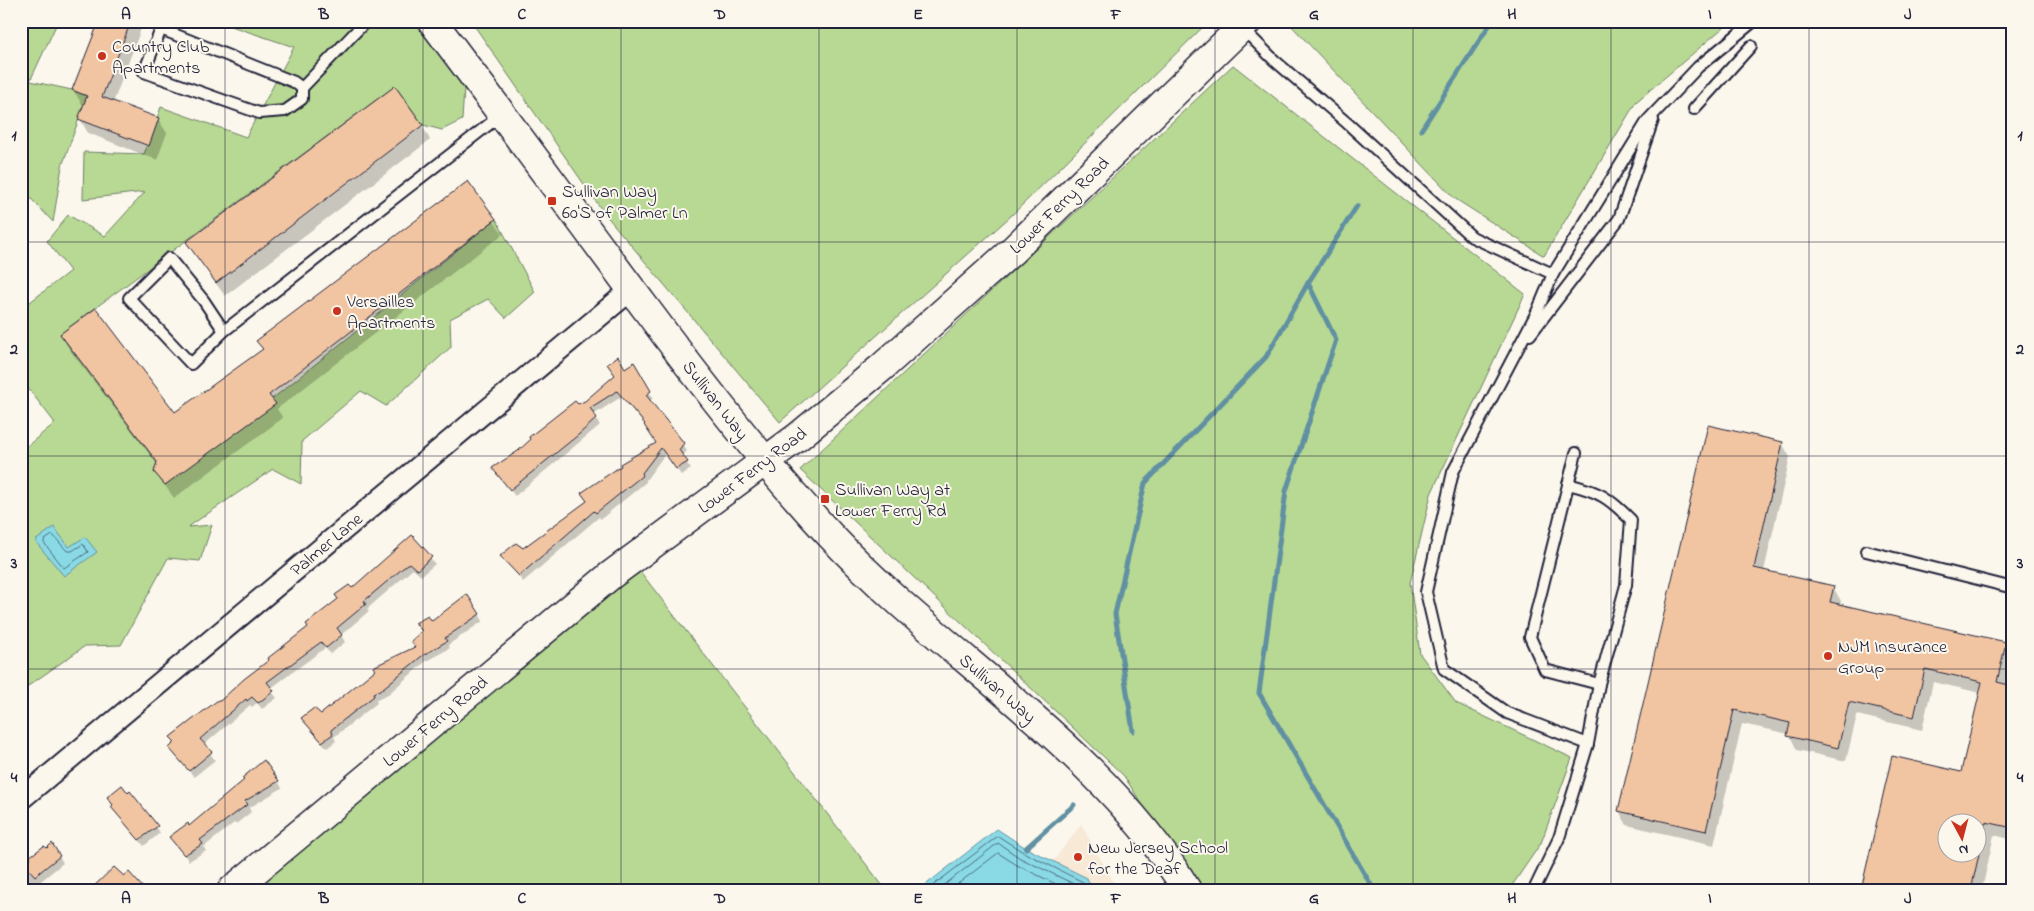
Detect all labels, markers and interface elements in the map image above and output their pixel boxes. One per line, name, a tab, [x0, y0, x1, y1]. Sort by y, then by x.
text: A	[121, 3, 131, 27]
text: B	[318, 3, 330, 27]
text: C	[518, 3, 527, 27]
text: D	[713, 3, 726, 27]
text: E	[913, 3, 923, 27]
text: F	[1110, 3, 1122, 27]
text: G	[1309, 3, 1319, 27]
text: H	[1507, 3, 1517, 27]
text: I	[1708, 3, 1712, 27]
text: J	[1904, 3, 1912, 27]
place label: Country Club Apartments	[112, 35, 210, 82]
marker: Country Club Apartments	[96, 50, 108, 62]
text: 1	[11, 124, 17, 148]
text: 1	[2017, 124, 2023, 148]
street label: Lower Ferry Road	[1004, 152, 1116, 261]
place label: Sullivan Way 60'S of Palmer Ln	[562, 180, 688, 227]
marker: Sullivan Way 60'S of Palmer Ln	[546, 195, 558, 207]
place label: Versailles Apartments	[346, 290, 435, 337]
marker: Versailles Apartments	[331, 305, 343, 317]
text: 2	[9, 338, 18, 362]
text: 2	[2015, 338, 2024, 362]
street label: Sullivan Way	[675, 356, 754, 447]
street label: Lower Ferry Road	[693, 422, 813, 521]
place label: Sullivan Way at Lower Ferry Rd	[835, 478, 950, 525]
marker: Sullivan Way at Lower Ferry Rd	[819, 493, 831, 505]
street label: Palmer Lane	[285, 507, 370, 584]
text: 3	[10, 552, 18, 576]
text: 3	[2016, 552, 2024, 576]
place label: NJM Insurance Group	[1838, 635, 1948, 682]
street label: Sullivan Way	[952, 649, 1041, 730]
marker: NJM Insurance Group	[1822, 650, 1834, 662]
street label: Lower Ferry Road	[378, 671, 495, 774]
text: 4	[10, 766, 18, 790]
text: 4	[2016, 766, 2024, 790]
north arrow	[1936, 814, 1986, 864]
place label: New Jersey School for the Deaf	[1088, 836, 1228, 883]
text: N	[1957, 838, 1969, 860]
marker: New Jersey School for the Deaf	[1072, 851, 1084, 863]
text: A	[121, 887, 131, 911]
text: B	[318, 887, 330, 911]
text: C	[518, 887, 527, 911]
text: D	[713, 887, 726, 911]
text: E	[913, 887, 923, 911]
text: F	[1110, 887, 1122, 911]
text: G	[1309, 887, 1319, 911]
text: H	[1507, 887, 1517, 911]
text: I	[1708, 887, 1712, 911]
text: J	[1904, 887, 1912, 911]

